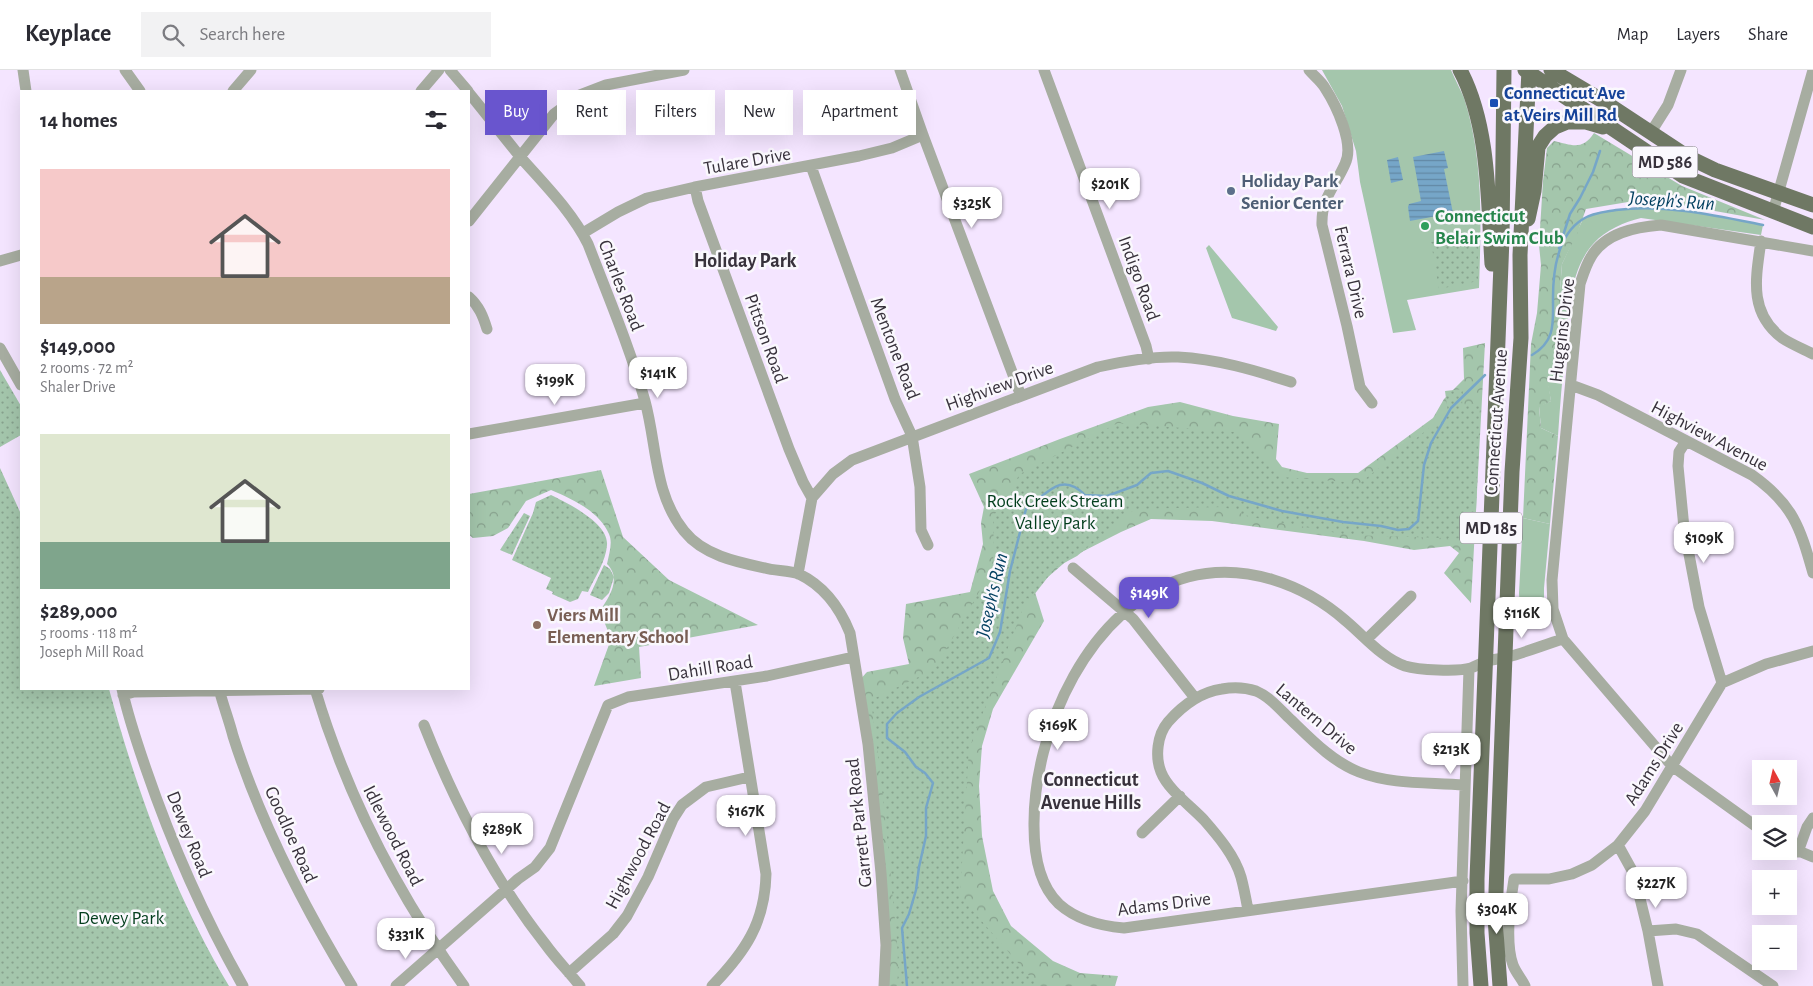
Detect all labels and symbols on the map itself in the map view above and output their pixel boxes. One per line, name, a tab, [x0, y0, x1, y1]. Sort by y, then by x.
place label: Connecticut Ave at Veirs Mill Rd	[1504, 84, 1625, 125]
marker: Connecticut Ave at Veirs Mill Rd	[1488, 97, 1500, 109]
street label: Tulare Drive	[702, 144, 792, 179]
road number: MD 586	[1632, 146, 1698, 178]
pin: $201K	[1075, 168, 1145, 210]
place label: Holiday Park Senior Center	[1241, 172, 1344, 213]
marker: Holiday Park Senior Center	[1225, 185, 1237, 197]
pin: $325K	[937, 186, 1007, 229]
water label: Joseph's Run	[1627, 188, 1716, 214]
place label: Connecticut Belair Swim Club	[1435, 207, 1564, 248]
marker: Connecticut Belair Swim Club	[1419, 220, 1431, 232]
street label: Ferrara Drive	[1331, 224, 1370, 320]
street label: Indigo Road	[1115, 234, 1163, 324]
street label: Charles Road	[595, 237, 647, 334]
district label: Holiday Park	[694, 251, 796, 271]
street label: Huggins Drive	[1547, 277, 1578, 383]
street label: Pittson Road	[741, 291, 791, 386]
street label: Mentone Road	[866, 295, 923, 402]
street label: Connecticut Avenue	[1482, 348, 1511, 496]
pin: $141K	[623, 356, 693, 399]
street label: Highview Drive	[943, 358, 1056, 415]
pin: $199K	[520, 364, 590, 406]
street label: Highview Avenue	[1648, 398, 1771, 475]
park label: Rock Creek Stream Valley Park	[987, 492, 1123, 533]
road number: MD 185	[1460, 512, 1522, 543]
pin: $109K	[1669, 522, 1739, 564]
water label: Joseph's Run	[972, 551, 1011, 640]
pin: $149K	[1114, 576, 1184, 619]
pin: $116K	[1487, 596, 1557, 639]
place label: Viers Mill Elementary School	[547, 606, 689, 647]
marker: Viers Mill Elementary School	[531, 619, 543, 631]
street label: Dahill Road	[666, 652, 754, 685]
street label: Lantern Drive	[1272, 680, 1360, 758]
pin: $169K	[1023, 708, 1093, 751]
street label: Adams Drive	[1621, 719, 1687, 809]
pin: $213K	[1416, 732, 1486, 775]
street label: Garrett Park Road	[843, 757, 876, 888]
north arrow	[1752, 760, 1798, 805]
district label: Connecticut Avenue Hills	[1041, 770, 1142, 813]
street label: Idlewood Road	[359, 782, 426, 889]
street label: Goodloe Road	[261, 784, 320, 886]
street label: Dewey Road	[163, 789, 215, 881]
pin: $167K	[711, 794, 781, 837]
street label: Highwood Road	[602, 799, 675, 912]
pin: $289K	[467, 812, 537, 855]
pin: $227K	[1621, 866, 1691, 909]
street label: Adams Drive	[1116, 889, 1212, 920]
pin: $304K	[1462, 892, 1532, 935]
park label: Dewey Park	[78, 909, 165, 928]
pin: $331K	[371, 918, 441, 960]

